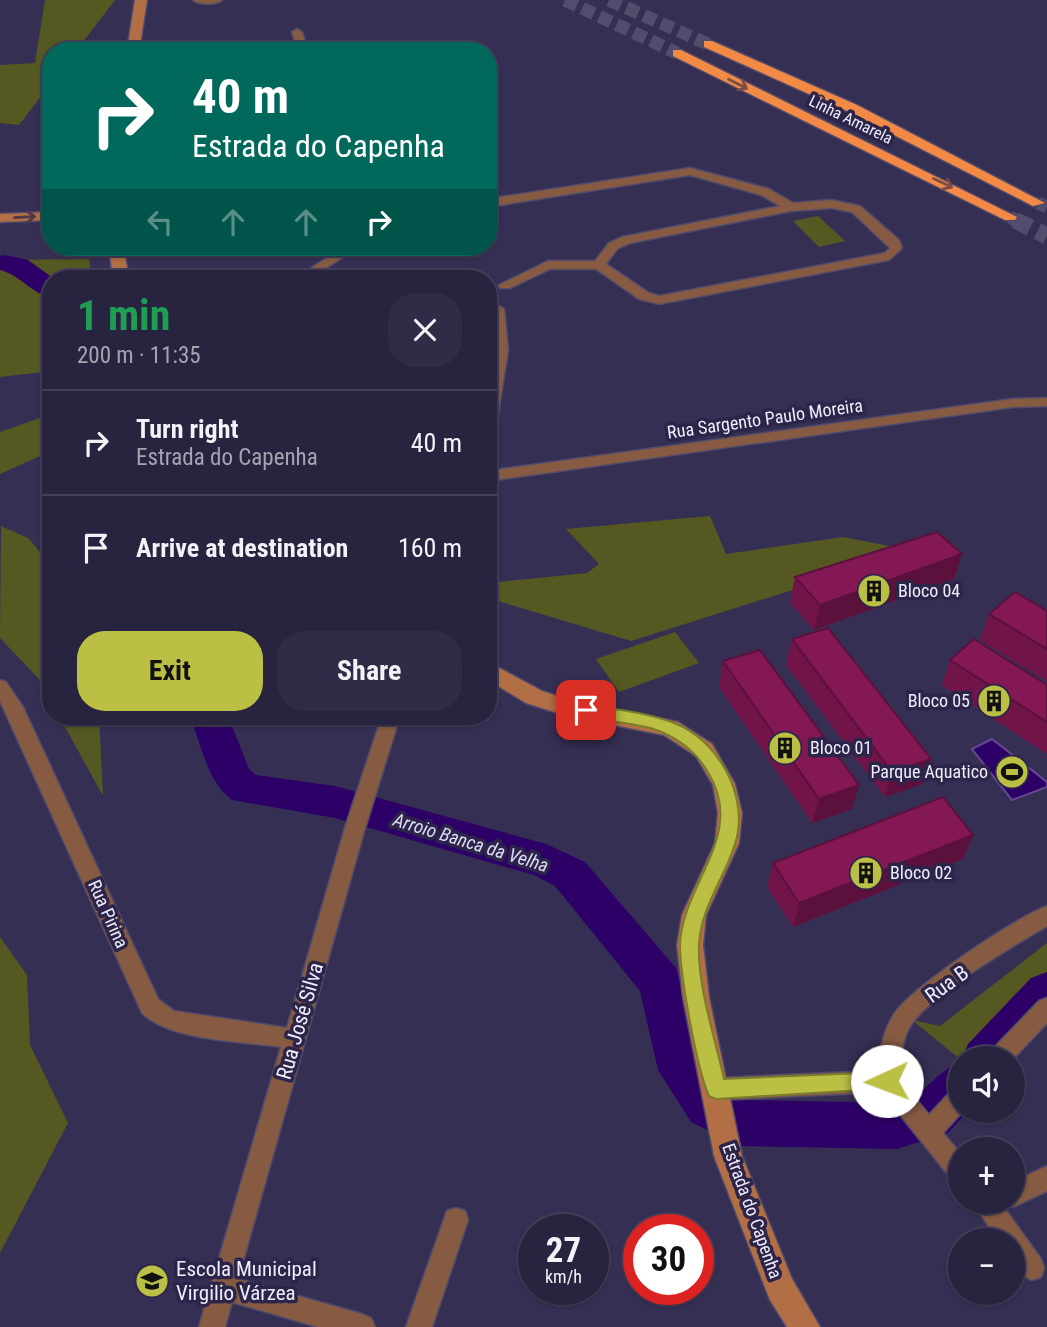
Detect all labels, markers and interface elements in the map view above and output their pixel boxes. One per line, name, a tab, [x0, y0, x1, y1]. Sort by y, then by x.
text: 40 m	[192, 68, 289, 125]
icon: right	[77, 70, 168, 161]
one-way arrow	[727, 77, 748, 91]
street label: Linha Amarela	[806, 91, 896, 148]
text: Estrada do Capenha	[192, 127, 445, 165]
one-way arrow	[932, 177, 953, 191]
icon: left	[141, 203, 179, 241]
icon: ahead	[214, 203, 252, 241]
icon: ahead	[287, 203, 325, 241]
icon: right	[360, 203, 398, 241]
one-way arrow	[14, 210, 36, 223]
text: 1 min	[77, 291, 170, 340]
button: close	[388, 293, 462, 367]
text: 200 m · 11:35	[77, 342, 201, 369]
street label: Rua Sargento Paulo Moreira	[666, 394, 864, 443]
text: Turn right	[136, 414, 238, 444]
icon: right	[77, 424, 115, 462]
text: 40 m	[411, 428, 462, 458]
text: Estrada do Capenha	[136, 444, 318, 471]
icon: arrive	[77, 529, 115, 567]
text: Arrive at destination	[136, 533, 348, 563]
text: 160 m	[398, 533, 462, 563]
building icon: Bloco 04	[855, 572, 893, 610]
place label: Bloco 04	[898, 580, 960, 601]
button: Exit	[77, 631, 263, 711]
button: Share	[277, 631, 462, 711]
pin	[556, 680, 616, 740]
building icon: Bloco 05	[975, 682, 1013, 720]
place label: Bloco 05	[908, 690, 970, 711]
icon: arrive	[567, 691, 605, 729]
building icon: Bloco 01	[766, 729, 804, 767]
place label: Bloco 01	[810, 737, 872, 758]
sports icon: Parque Aquatico	[993, 753, 1031, 791]
place label: Parque Aquatico	[870, 761, 988, 782]
water label: Arroio Banca da Velha	[390, 808, 551, 877]
building icon: Bloco 02	[847, 854, 885, 892]
place label: Bloco 02	[890, 862, 952, 883]
street label: Rua Pirina	[84, 877, 133, 951]
street label: Rua José Silva	[272, 960, 328, 1082]
street label: Rua B	[921, 960, 973, 1008]
position arrow	[850, 1044, 924, 1118]
map controls	[948, 1046, 1025, 1305]
button: sound	[948, 1046, 1025, 1123]
button: +	[948, 1137, 1025, 1214]
street label: Estrada do Capenha	[718, 1140, 787, 1281]
speed limit sign: 30	[623, 1214, 714, 1305]
button: −	[948, 1228, 1025, 1305]
text: 27	[546, 1230, 581, 1271]
place label: Escola Municipal Virgilio Várzea	[176, 1257, 317, 1305]
school or university icon: Escola Municipal Virgilio Várzea	[133, 1262, 171, 1300]
text: km/h	[545, 1266, 582, 1287]

